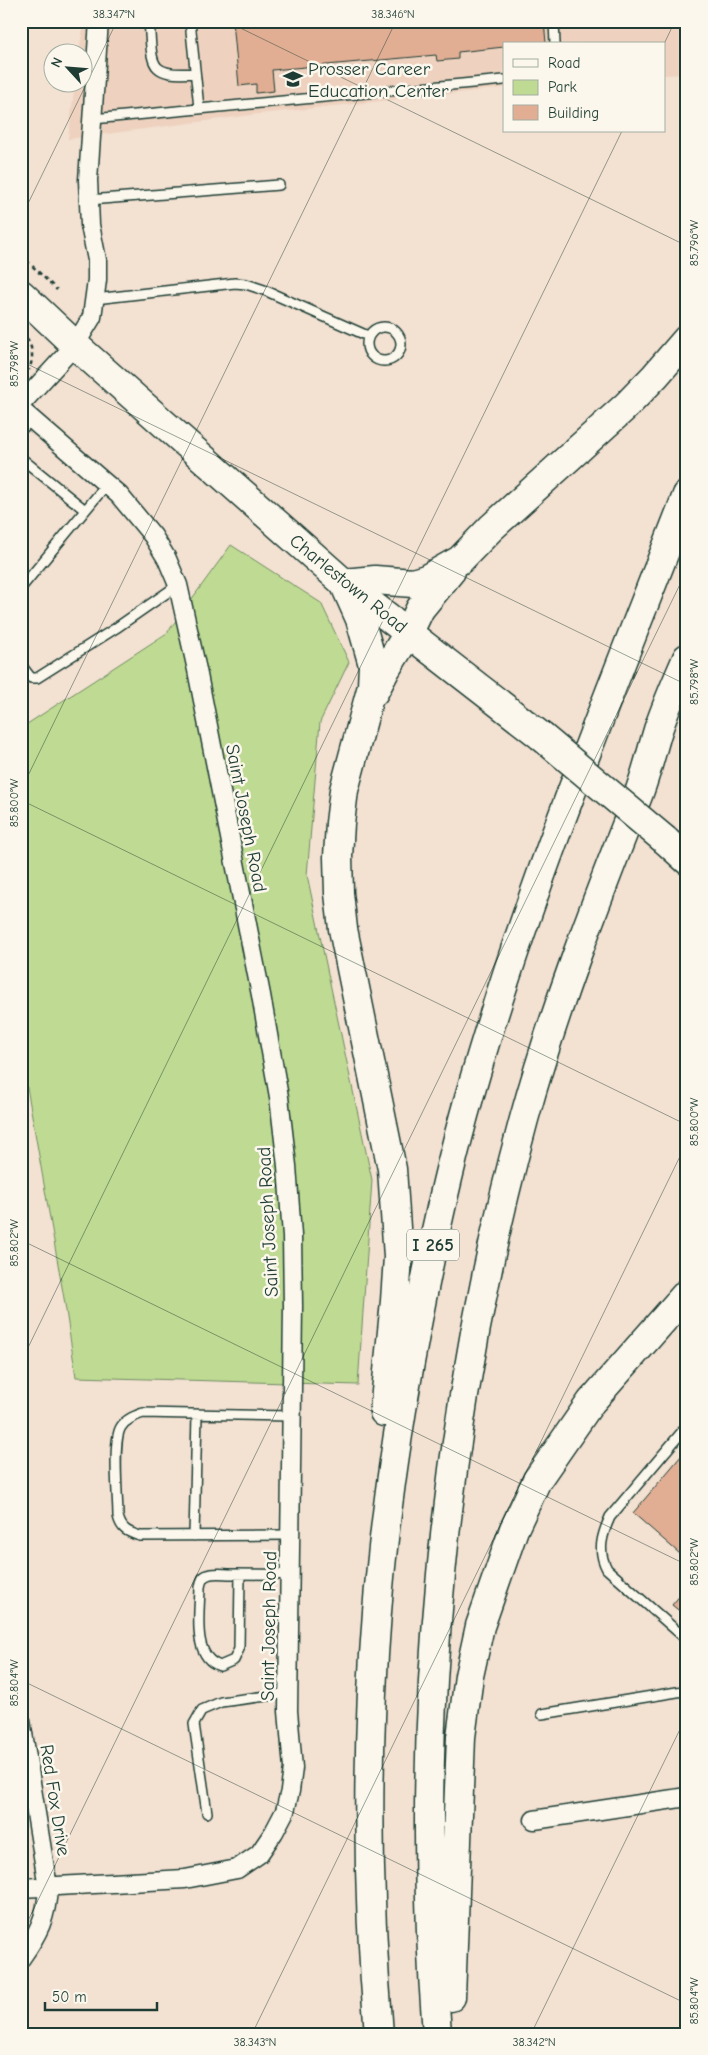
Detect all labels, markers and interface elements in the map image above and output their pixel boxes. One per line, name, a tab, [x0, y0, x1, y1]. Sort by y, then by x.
text: 38.347°N	[93, 7, 135, 21]
text: 38.346°N	[371, 7, 415, 21]
north arrow	[42, 42, 92, 92]
legend	[503, 42, 666, 132]
text: Road	[548, 54, 580, 72]
text: N	[47, 55, 66, 70]
place label: Prosser Career Education Center	[308, 58, 449, 102]
school or university icon: Prosser Career Education Center	[282, 68, 304, 90]
text: Park	[548, 78, 577, 96]
text: Building	[548, 104, 599, 122]
text: 85.796°W	[687, 219, 701, 266]
text: 85.798°W	[7, 340, 21, 387]
street label: Charlestown Road	[285, 530, 412, 638]
text: 85.798°W	[687, 658, 701, 705]
street label: Saint Joseph Road	[221, 742, 271, 894]
text: 85.800°W	[7, 778, 21, 827]
text: 85.800°W	[687, 1097, 701, 1146]
street label: Saint Joseph Road	[253, 1146, 283, 1298]
text: 85.802°W	[7, 1219, 21, 1267]
road number: I 265	[407, 1230, 459, 1260]
text: 85.802°W	[687, 1538, 701, 1586]
street label: Saint Joseph Road	[257, 1551, 281, 1701]
text: 85.804°W	[7, 1659, 21, 1707]
street label: Red Fox Drive	[35, 1743, 75, 1858]
text: 85.804°W	[687, 1977, 701, 2025]
scale bar	[45, 1980, 158, 2012]
text: 50 m	[52, 1988, 87, 2006]
text: 38.343°N	[234, 2035, 276, 2049]
text: 38.342°N	[512, 2035, 556, 2049]

